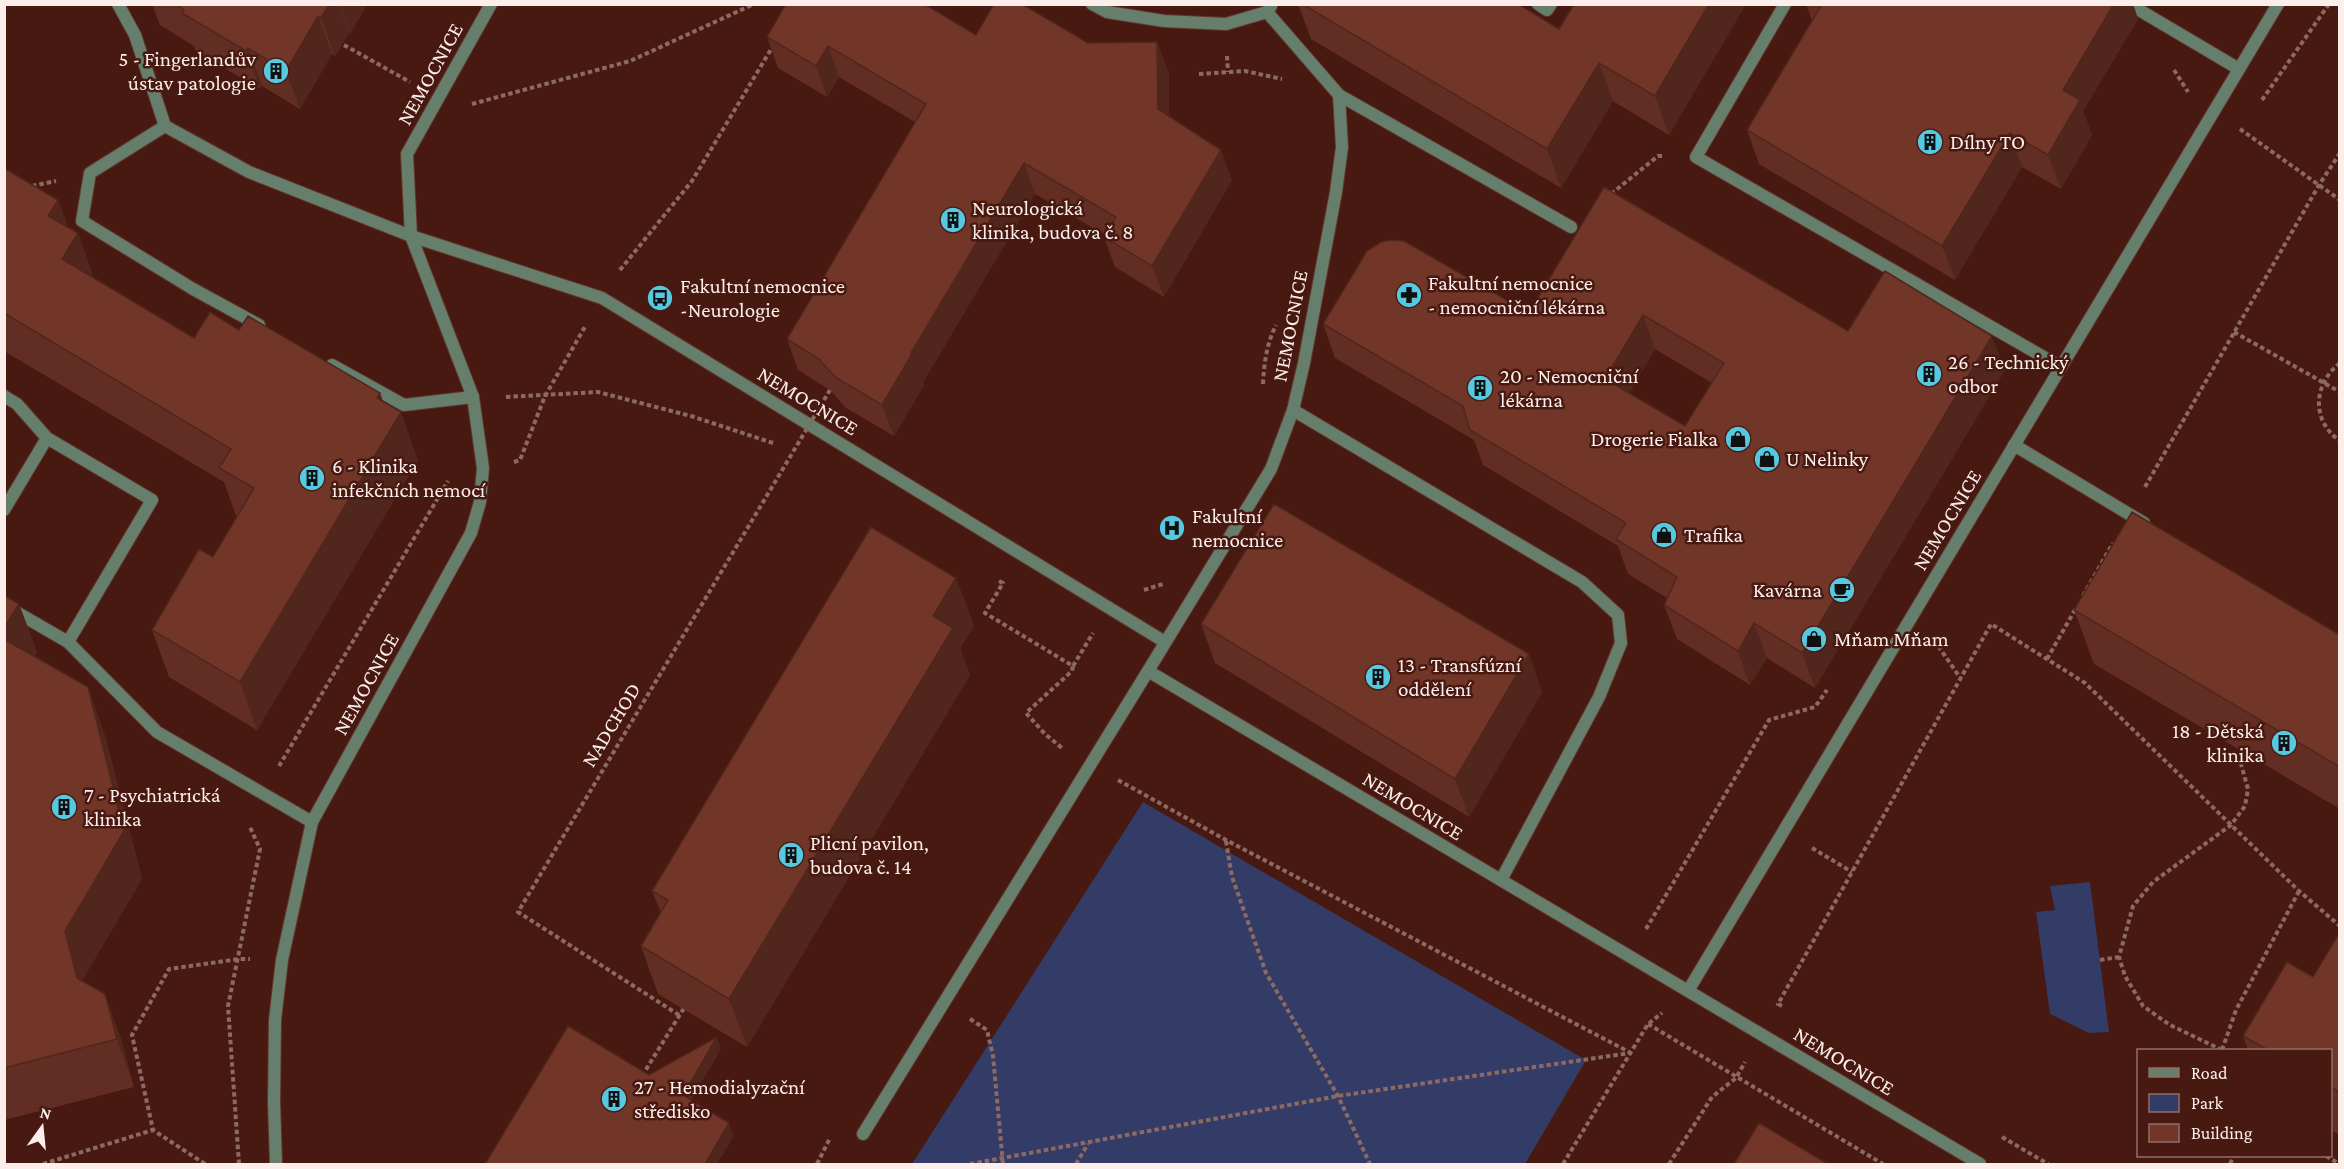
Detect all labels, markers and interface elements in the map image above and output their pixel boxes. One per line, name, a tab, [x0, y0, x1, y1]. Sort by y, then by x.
street label: NEMOCNICE	[392, 19, 468, 129]
place label: 5 - Fingerlandův ústav patologie	[119, 47, 256, 95]
building icon: 5 - Fingerlandův ústav patologie	[261, 56, 291, 86]
building icon: Dílny TO	[1915, 127, 1945, 157]
place label: Dílny TO	[1950, 130, 2025, 154]
place label: Neurologická klinika, budova č. 8	[972, 196, 1134, 244]
building icon: Neurologická klinika, budova č. 8	[938, 205, 968, 235]
street label: NEMOCNICE	[1267, 268, 1313, 384]
place label: Fakultní nemocnice - nemocniční lékárna	[1428, 271, 1605, 319]
place label: Fakultní nemocnice -Neurologie	[680, 274, 845, 322]
pharmacy icon: Fakultní nemocnice - nemocniční lékárna	[1394, 280, 1424, 310]
bus stop icon: Fakultní nemocnice -Neurologie	[645, 283, 675, 313]
place label: 26 - Technický odbor	[1948, 350, 2069, 398]
building icon: 26 - Technický odbor	[1914, 359, 1944, 389]
street label: NEMOCNICE	[753, 362, 863, 440]
place label: 20 - Nemocniční lékárna	[1500, 364, 1640, 412]
building icon: 20 - Nemocniční lékárna	[1465, 373, 1495, 403]
shop icon: Drogerie Fialka	[1723, 424, 1753, 454]
place label: Drogerie Fialka	[1591, 427, 1718, 451]
shop icon: U Nelinky	[1752, 444, 1782, 474]
place label: U Nelinky	[1786, 447, 1868, 471]
place label: 6 - Klinika infekčních nemocí	[332, 454, 487, 502]
building icon: 6 - Klinika infekčních nemocí	[297, 463, 327, 493]
street label: NEMOCNICE	[1908, 465, 1986, 575]
place label: Fakultní nemocnice	[1192, 504, 1283, 552]
hospital icon: Fakultní nemocnice	[1157, 513, 1187, 543]
shop icon: Trafika	[1649, 520, 1679, 550]
place label: Trafika	[1684, 523, 1743, 547]
cafe icon: Kavárna	[1827, 575, 1857, 605]
place label: Kavárna	[1753, 578, 1822, 602]
shop icon: Mňam Mňam	[1799, 624, 1829, 654]
place label: Mňam Mňam	[1834, 627, 1949, 651]
street label: NEMOCNICE	[328, 629, 404, 739]
place label: 13 - Transfúzní oddělení	[1398, 653, 1523, 701]
building icon: 13 - Transfúzní oddělení	[1363, 662, 1393, 692]
street label: NADCHOD	[577, 679, 645, 771]
place label: 18 - Dětská klinika	[2172, 719, 2264, 767]
building icon: 18 - Dětská klinika	[2269, 728, 2299, 758]
street label: NEMOCNICE	[1358, 767, 1468, 845]
place label: 7 - Psychiatrická klinika	[84, 783, 221, 831]
building icon: 7 - Psychiatrická klinika	[49, 792, 79, 822]
place label: Plicní pavilon, budova č. 14	[810, 831, 929, 879]
building icon: Plicní pavilon, budova č. 14	[776, 840, 806, 870]
street label: NEMOCNICE	[1789, 1022, 1899, 1100]
legend	[2137, 1049, 2332, 1157]
text: Road	[2191, 1063, 2228, 1083]
place label: 27 - Hemodialyzační středisko	[634, 1075, 806, 1123]
building icon: 27 - Hemodialyzační středisko	[599, 1084, 629, 1114]
text: Park	[2191, 1093, 2223, 1113]
north arrow	[12, 1097, 72, 1157]
text: N	[38, 1103, 53, 1123]
text: Building	[2191, 1123, 2253, 1143]

